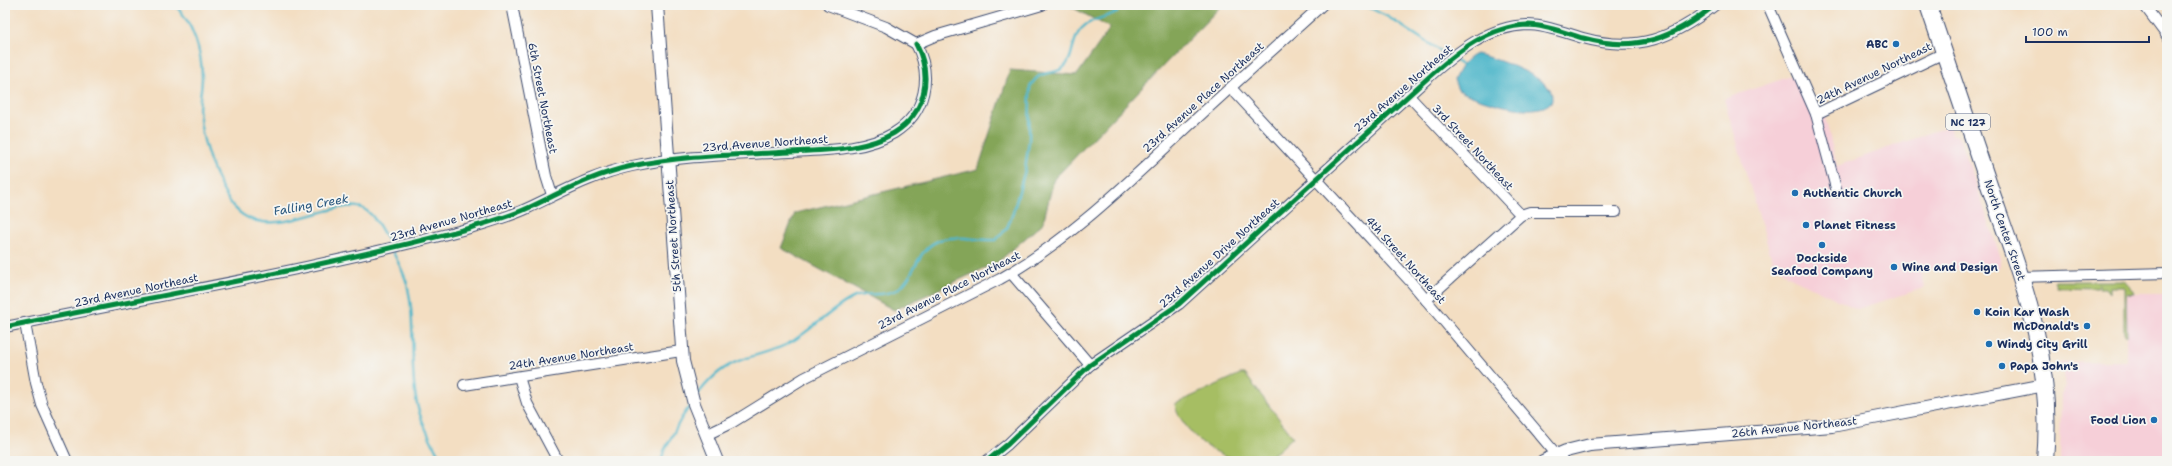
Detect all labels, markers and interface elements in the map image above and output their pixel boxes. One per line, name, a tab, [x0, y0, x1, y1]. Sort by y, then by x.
scale bar	[2026, 18, 2149, 44]
text: 100 m	[2032, 24, 2068, 40]
place label: ABC	[1866, 37, 1888, 52]
street label: 23rd Avenue Place Northeast	[1139, 39, 1267, 156]
street label: 24th Avenue Northeast	[1814, 39, 1935, 108]
marker: ABC	[1891, 39, 1901, 49]
street label: 6th Street Northeast	[524, 41, 561, 155]
street label: 23rd Avenue Northeast	[1351, 41, 1456, 136]
street label: 3rd Street Northeast	[1429, 101, 1517, 194]
road number: NC 127	[1946, 114, 1990, 130]
street label: 23rd Avenue Northeast	[701, 132, 829, 155]
street label: North Center Street	[1980, 178, 2029, 283]
street label: 5th Street Northeast	[662, 179, 685, 292]
place label: Authentic Church	[1803, 186, 1903, 201]
marker: Authentic Church	[1790, 188, 1800, 198]
water label: Falling Creek	[272, 191, 350, 219]
street label: 23rd Avenue Drive Northeast	[1156, 195, 1283, 312]
street label: 23rd Avenue Northeast	[388, 196, 514, 245]
street label: 4th Street Northeast	[1362, 213, 1449, 307]
place label: Planet Fitness	[1814, 218, 1896, 233]
marker: Planet Fitness	[1801, 220, 1811, 230]
marker: Dockside Seafood Company	[1817, 240, 1827, 250]
street label: 23rd Avenue Place Northeast	[875, 248, 1023, 333]
place label: Dockside Seafood Company	[1771, 251, 1873, 279]
place label: Wine and Design	[1902, 260, 1999, 275]
marker: Wine and Design	[1889, 262, 1899, 272]
street label: 23rd Avenue Northeast	[73, 270, 200, 311]
place label: Koin Kar Wash	[1985, 305, 2070, 320]
marker: Koin Kar Wash	[1972, 307, 1982, 317]
place label: McDonald's	[2013, 319, 2079, 334]
marker: McDonald's	[2082, 321, 2092, 331]
place label: Windy City Grill	[1997, 337, 2088, 352]
street label: 24th Avenue Northeast	[507, 339, 635, 374]
marker: Windy City Grill	[1984, 339, 1994, 349]
place label: Papa John's	[2010, 359, 2078, 374]
marker: Papa John's	[1997, 361, 2007, 371]
street label: 26th Avenue Northeast	[1730, 413, 1858, 442]
place label: Food Lion	[2090, 413, 2147, 428]
marker: Food Lion	[2149, 415, 2159, 425]

